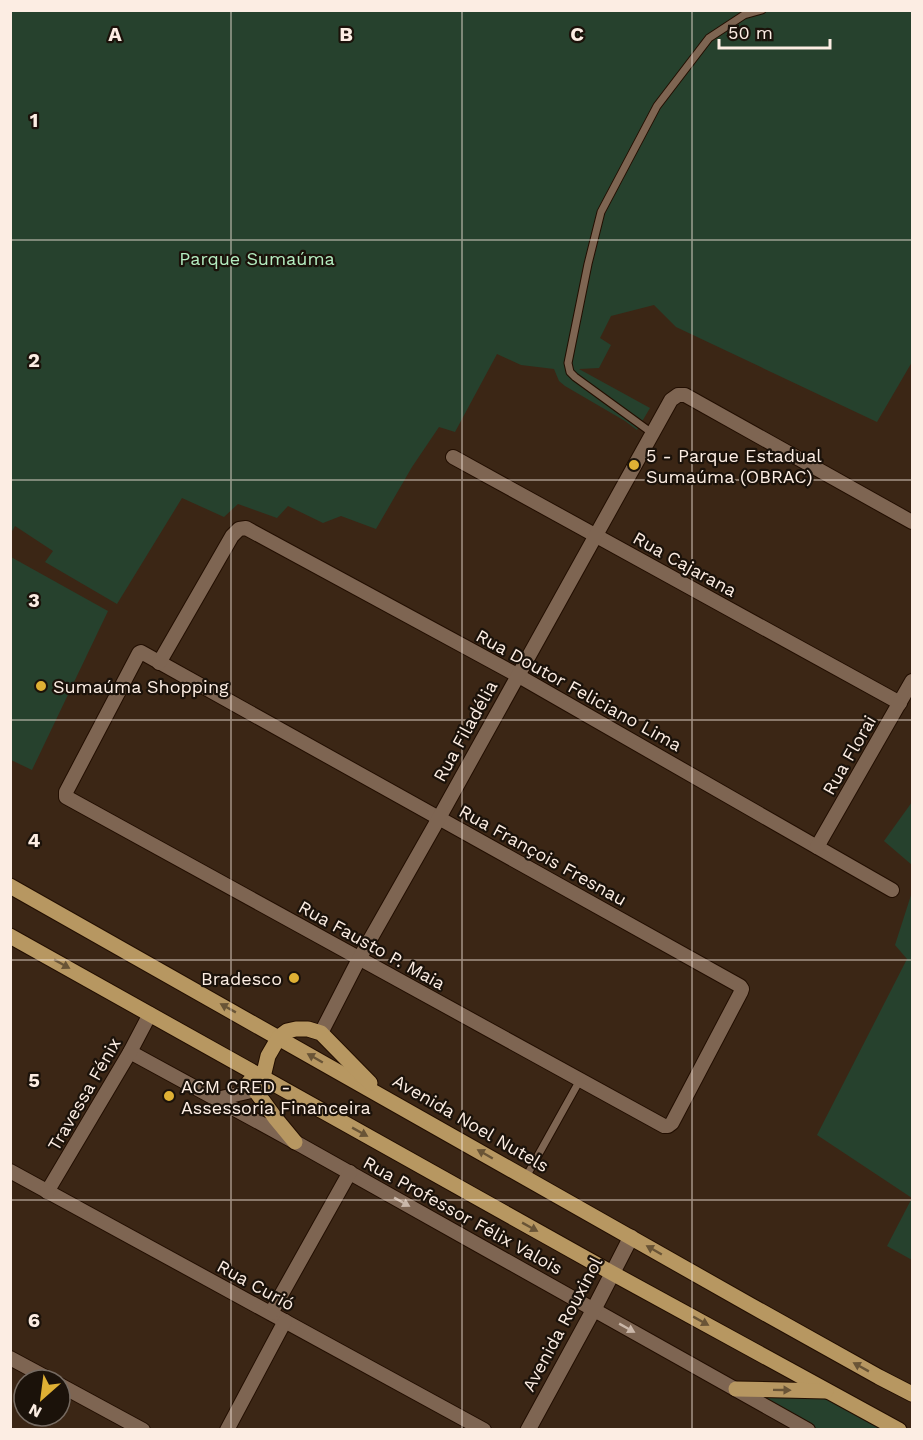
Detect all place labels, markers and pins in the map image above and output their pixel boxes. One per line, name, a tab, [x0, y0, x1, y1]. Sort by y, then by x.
place label: 5 - Parque Estadual Sumaúma (OBRAC)	[646, 445, 822, 487]
marker: 5 - Parque Estadual Sumaúma (OBRAC)	[627, 458, 641, 472]
place label: Sumaúma Shopping	[53, 676, 229, 697]
marker: Sumaúma Shopping	[34, 679, 48, 693]
place label: Bradesco	[201, 968, 282, 989]
marker: Bradesco	[287, 971, 301, 985]
place label: ACM CRED - Assessoria Financeira	[181, 1076, 371, 1118]
marker: ACM CRED - Assessoria Financeira	[162, 1089, 176, 1103]

